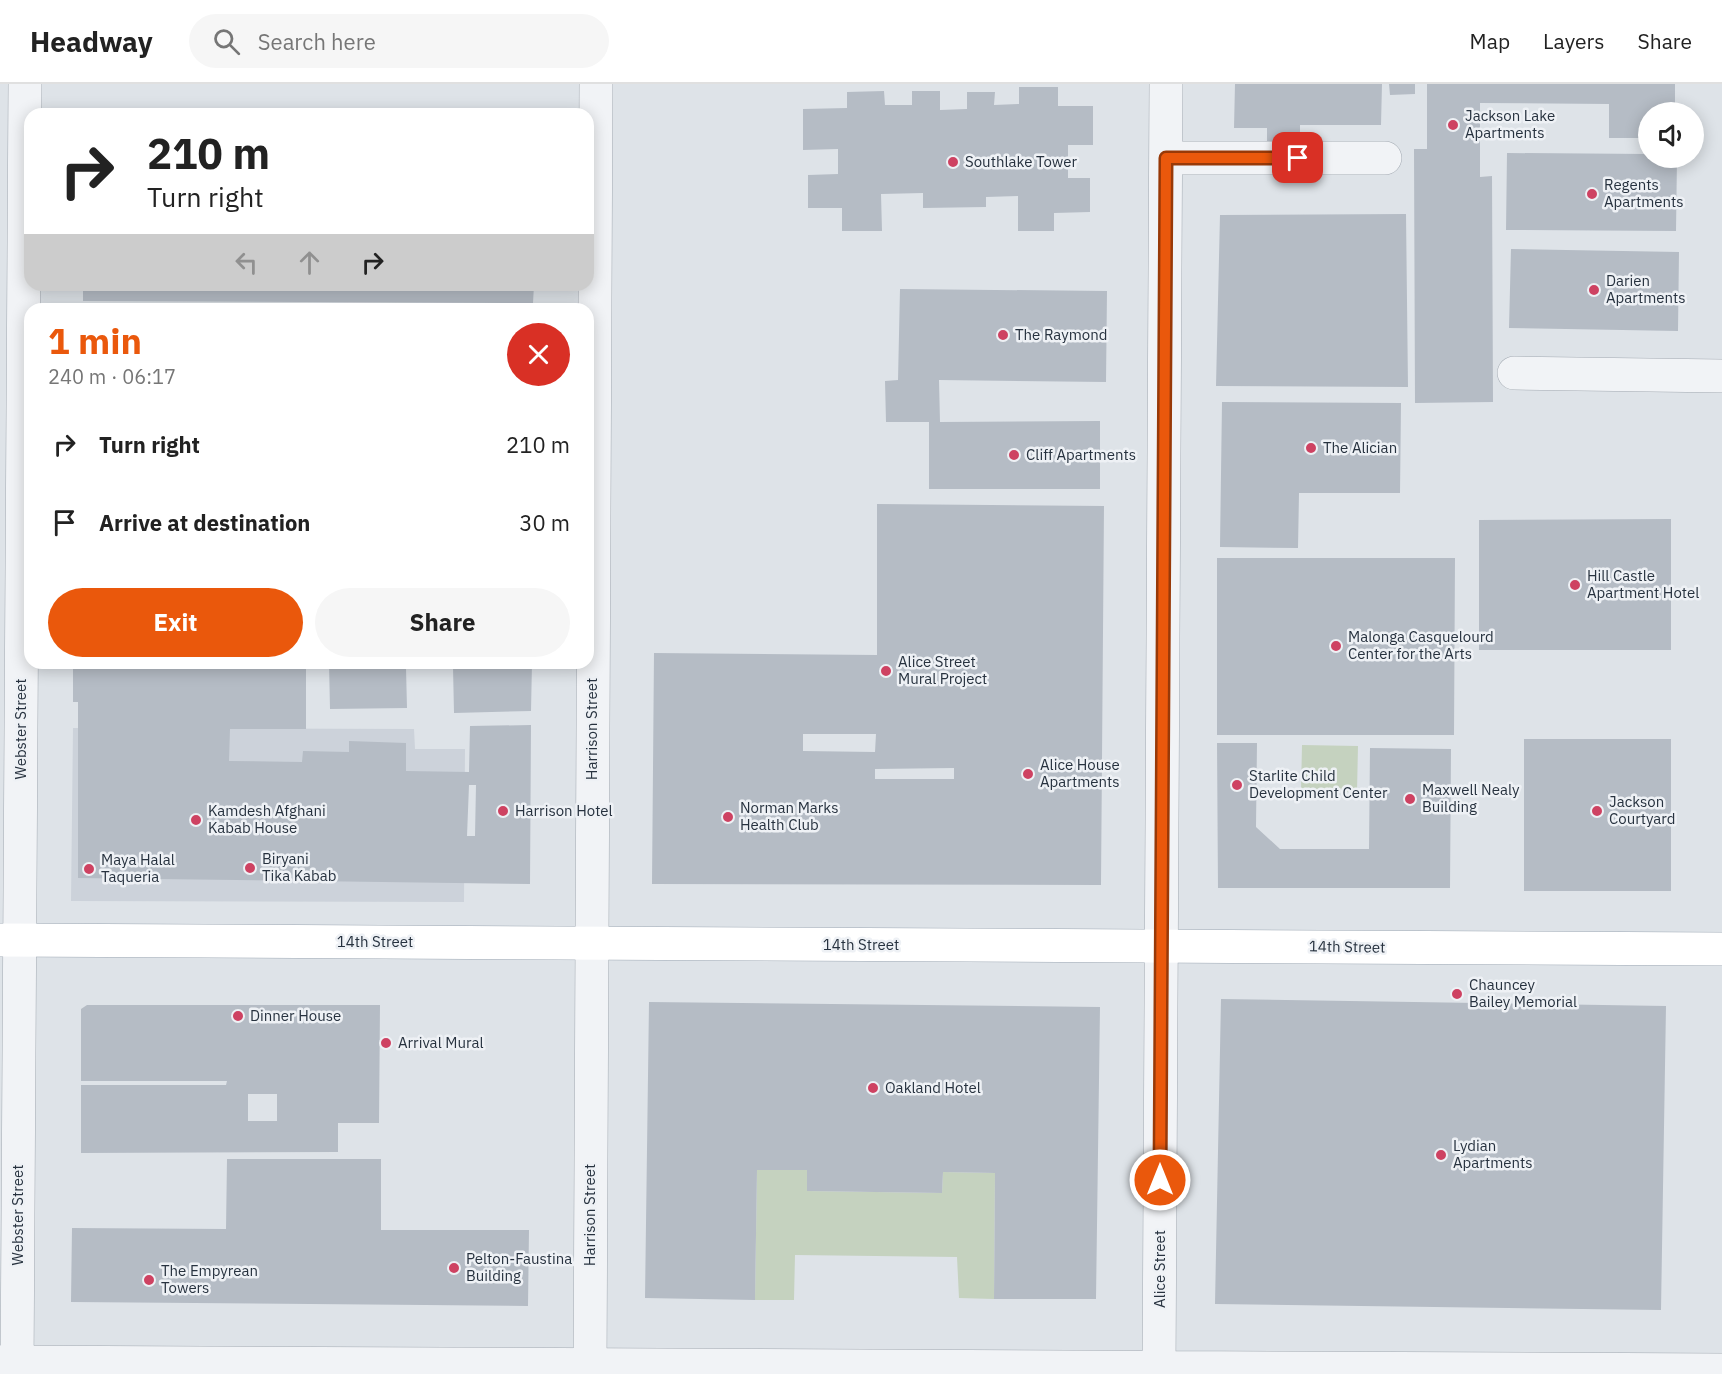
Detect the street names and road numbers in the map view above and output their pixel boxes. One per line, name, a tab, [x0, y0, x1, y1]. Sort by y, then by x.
street label: Harrison Street	[582, 678, 601, 780]
street label: Webster Street	[11, 679, 30, 779]
street label: 14th Street	[337, 932, 413, 951]
street label: 14th Street	[823, 935, 899, 954]
street label: 14th Street	[1309, 936, 1385, 957]
street label: Harrison Street	[580, 1164, 599, 1266]
street label: Webster Street	[8, 1165, 27, 1265]
street label: Alice Street	[1150, 1230, 1169, 1308]

